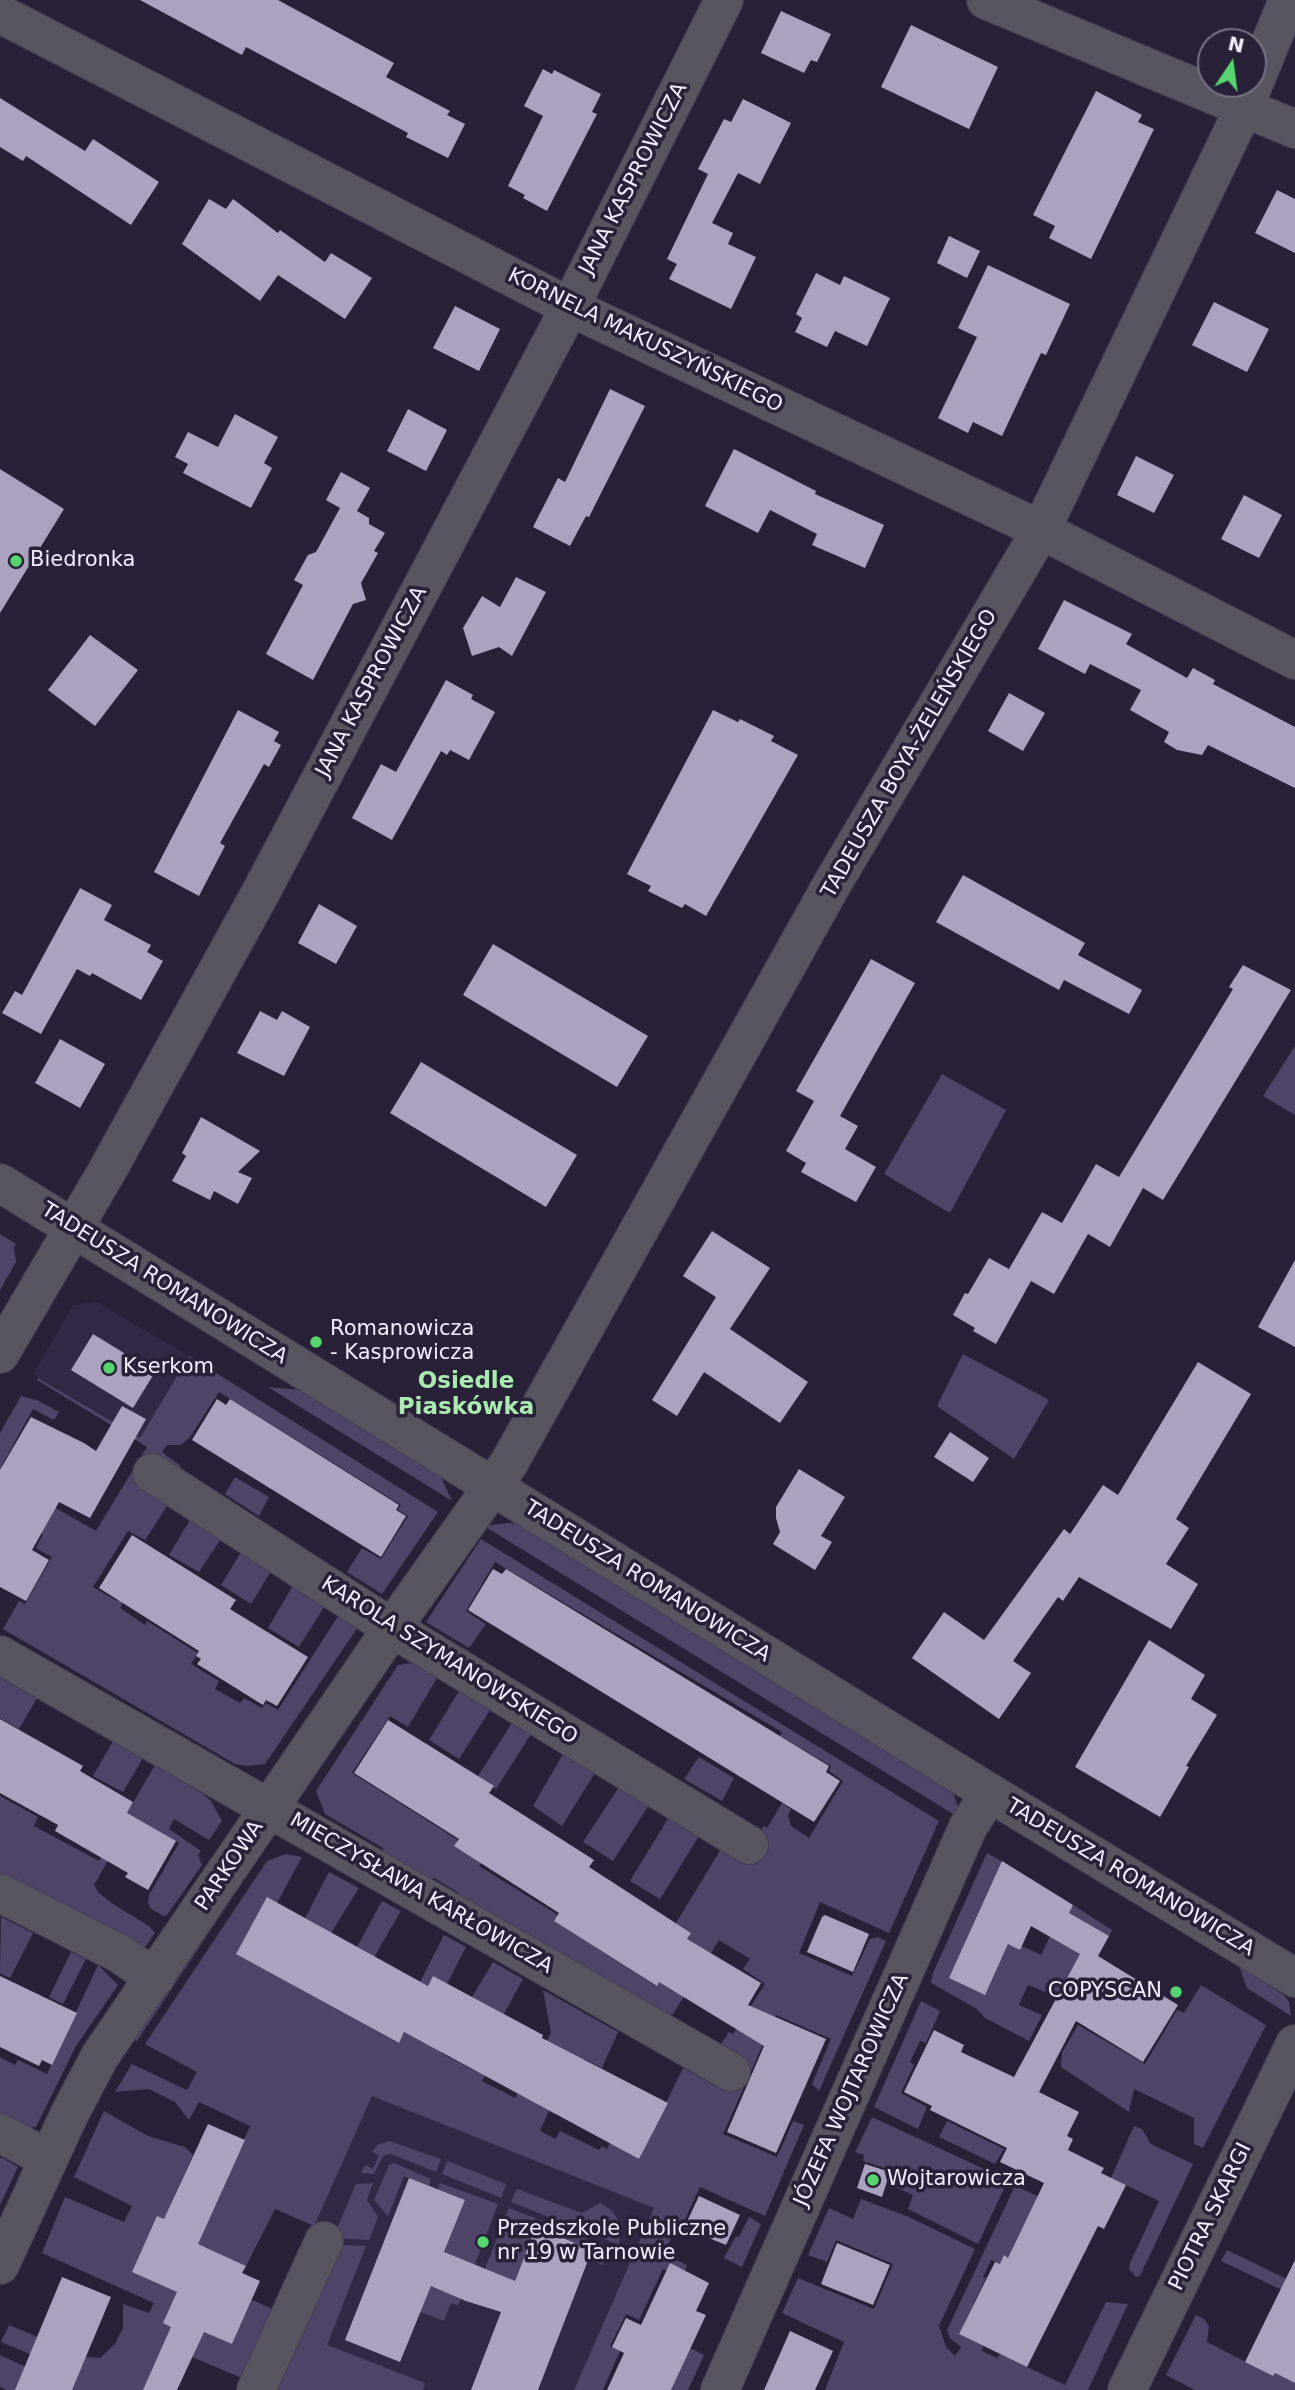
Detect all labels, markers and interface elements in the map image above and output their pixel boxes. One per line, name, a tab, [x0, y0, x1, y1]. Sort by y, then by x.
north arrow	[1197, 28, 1267, 98]
text: N	[1226, 32, 1246, 57]
street label: JANA KASPROWICZA	[575, 79, 693, 279]
street label: KORNELA MAKUSZYŃSKIEGO	[503, 263, 787, 419]
place label: Biedronka	[30, 548, 135, 574]
marker: Biedronka	[8, 553, 24, 569]
street label: JANA KASPROWICZA	[311, 582, 433, 782]
street label: TADEUSZA BOYA-ŻELEŃSKIEGO	[817, 605, 1003, 903]
street label: TADEUSZA ROMANOWICZA	[36, 1198, 292, 1370]
place label: Romanowicza - Kasprowicza	[330, 1317, 474, 1367]
marker: Romanowicza - Kasprowicza	[308, 1334, 324, 1350]
place label: Kserkom	[123, 1355, 214, 1381]
marker: Kserkom	[101, 1360, 117, 1376]
district label: Osiedle Piaskówka	[398, 1368, 534, 1422]
street label: TADEUSZA ROMANOWICZA	[519, 1496, 775, 1668]
street label: KAROLA SZYMANOWSKIEGO	[316, 1571, 582, 1751]
street label: TADEUSZA ROMANOWICZA	[1001, 1794, 1259, 1962]
street label: MIECZYSŁAWA KARŁOWICZA	[285, 1808, 557, 1980]
street label: PARKOWA	[191, 1816, 269, 1916]
street label: JÓZEFA WOJTAROWICZA	[789, 1970, 915, 2210]
place label: COPYSCAN	[1048, 1979, 1162, 2005]
marker: COPYSCAN	[1168, 1984, 1184, 2000]
street label: PIOTRA SKARGI	[1164, 2139, 1258, 2295]
place label: Wojtarowicza	[887, 2167, 1026, 2193]
marker: Wojtarowicza	[865, 2172, 881, 2188]
place label: Przedszkole Publiczne nr 19 w Tarnowie	[497, 2217, 726, 2267]
marker: Przedszkole Publiczne nr 19 w Tarnowie	[475, 2234, 491, 2250]

